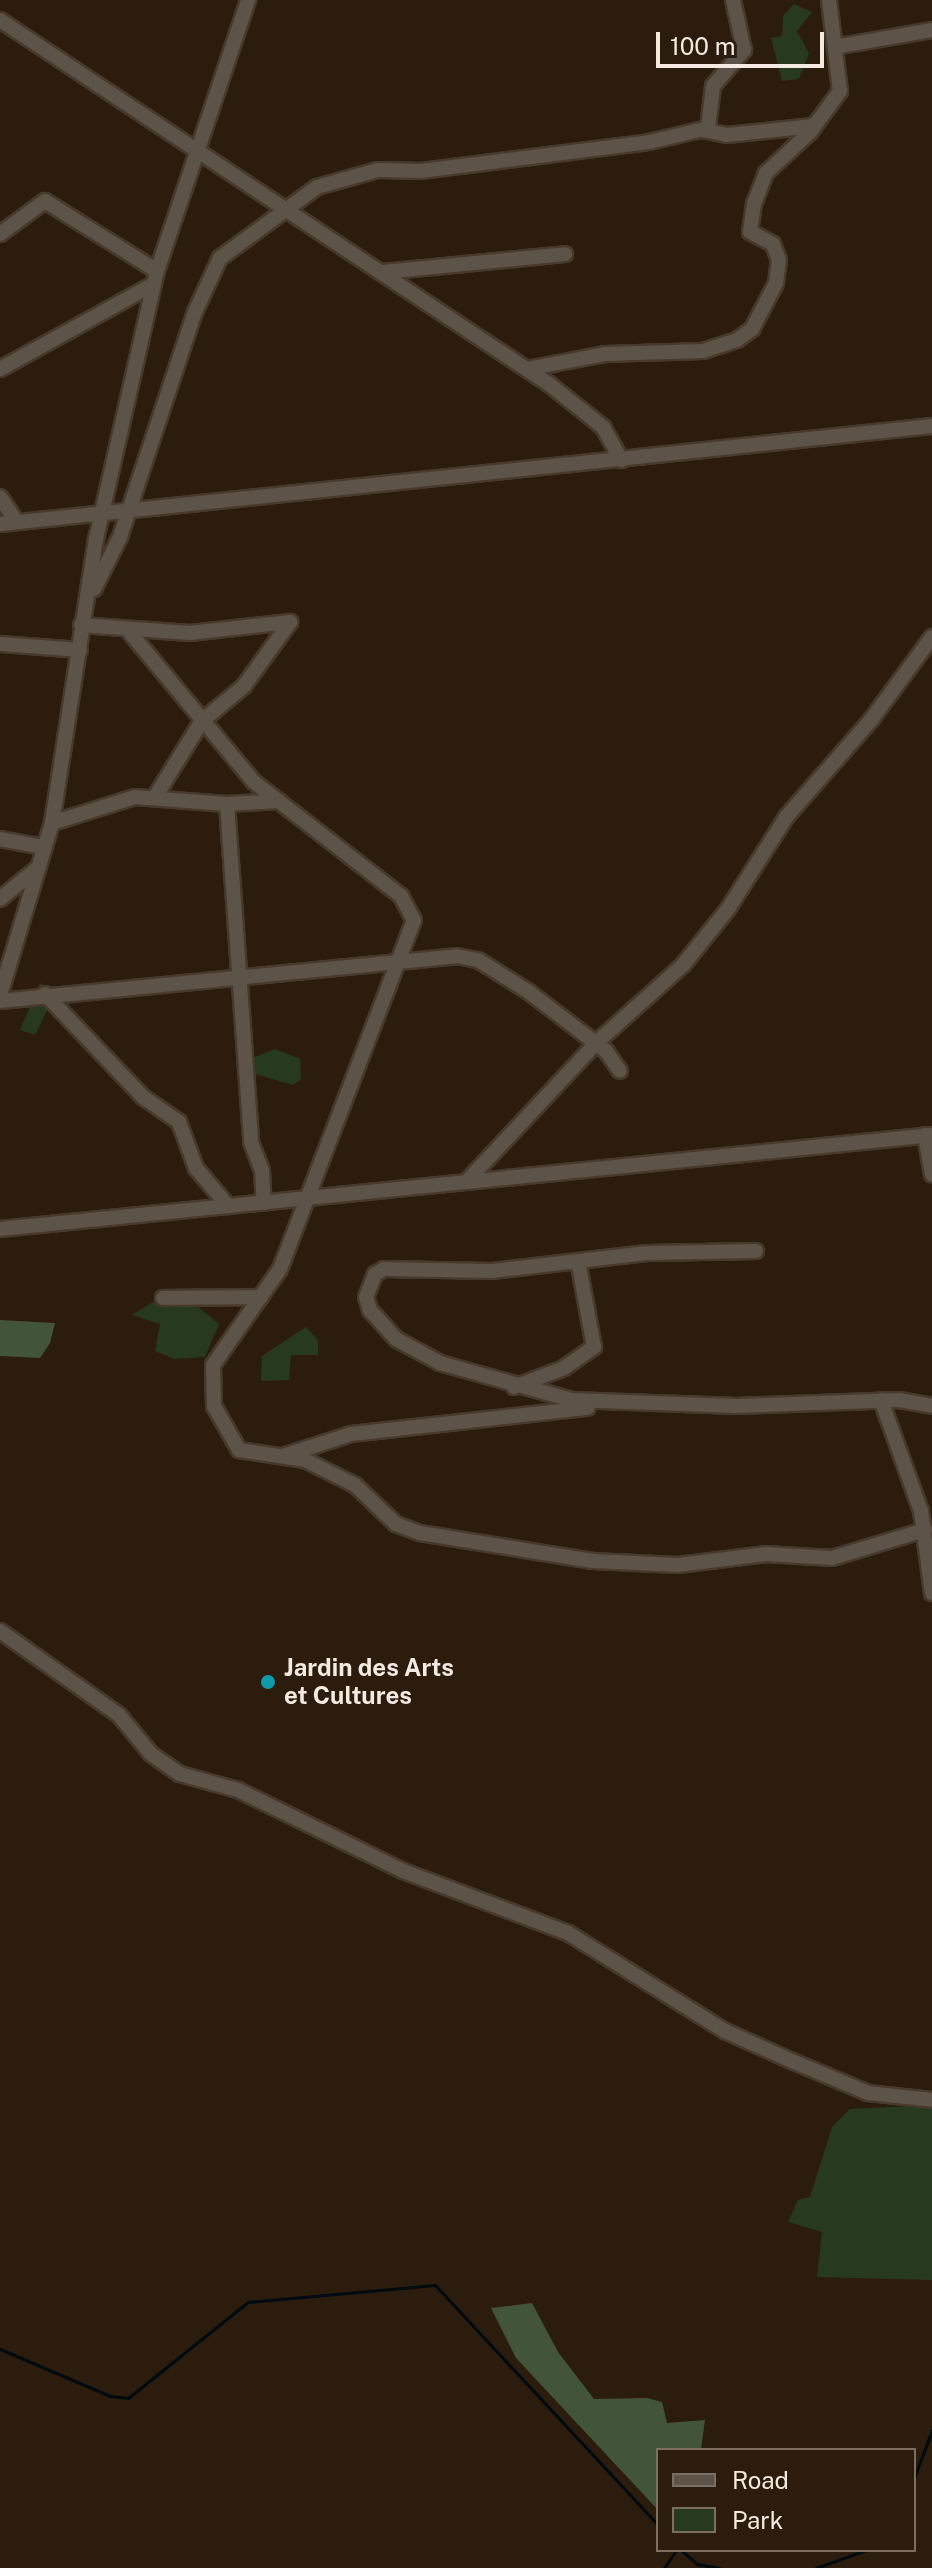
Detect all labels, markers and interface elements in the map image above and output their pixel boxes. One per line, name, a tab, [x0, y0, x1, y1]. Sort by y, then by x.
scale bar	[660, 16, 828, 66]
text: 100 m	[670, 32, 736, 60]
place label: Jardin des Arts et Cultures	[284, 1654, 454, 1710]
marker: Jardin des Arts et Cultures	[259, 1673, 277, 1691]
legend	[656, 2448, 916, 2552]
text: Road	[732, 2466, 789, 2494]
text: Park	[732, 2506, 783, 2534]

